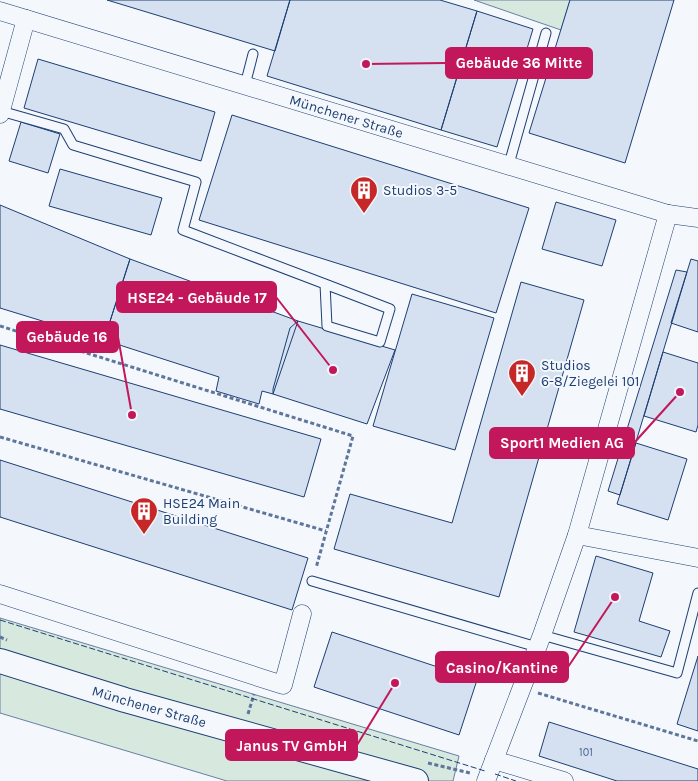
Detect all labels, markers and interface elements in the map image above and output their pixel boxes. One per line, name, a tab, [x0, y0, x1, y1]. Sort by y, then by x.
callout: Gebäude 36 Mitte	[446, 48, 592, 78]
text: Gebäude 36 Mitte	[456, 54, 582, 72]
street label: Münchener Straße	[287, 91, 405, 142]
building icon: Studios 3-5	[349, 175, 379, 214]
place label: Studios 3-5	[383, 182, 457, 199]
callout: HSE24 - Gebäude 17	[117, 282, 276, 312]
text: HSE24 - Gebäude 17	[127, 289, 267, 307]
callout: Gebäude 16	[17, 322, 118, 352]
text: Gebäude 16	[27, 328, 107, 346]
place label: Studios 6-8/Ziegelei 101	[541, 357, 639, 390]
building icon: Studios 6-8/Ziegelei 101	[507, 358, 537, 397]
callout: Sport1 Medien AG	[490, 428, 634, 458]
text: Sport1 Medien AG	[500, 434, 624, 452]
place label: HSE24 Main Building	[163, 495, 240, 528]
building icon: HSE24 Main Building	[129, 496, 159, 535]
callout: Casino/Kantine	[436, 652, 568, 682]
text: Casino/Kantine	[446, 659, 558, 677]
street label: Münchener Straße	[90, 682, 208, 731]
callout: Janus TV GmbH	[226, 730, 357, 760]
text: Janus TV GmbH	[237, 737, 347, 755]
house number: 101	[579, 746, 593, 759]

